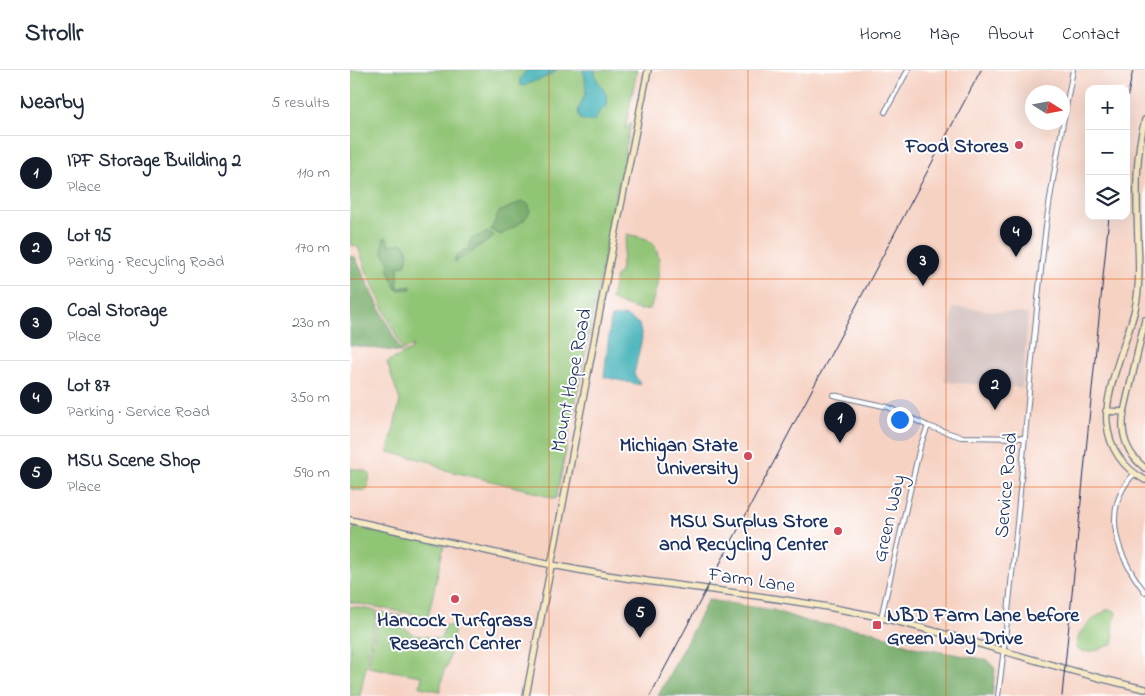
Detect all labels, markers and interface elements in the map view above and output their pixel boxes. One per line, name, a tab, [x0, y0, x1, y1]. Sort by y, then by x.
text: Strollr	[25, 17, 83, 52]
text: Home	[860, 22, 901, 48]
text: Map	[929, 22, 960, 48]
text: About	[988, 22, 1034, 48]
text: Contact	[1062, 22, 1120, 48]
north arrow	[1025, 85, 1070, 130]
map controls	[1085, 85, 1130, 220]
button: +	[1085, 85, 1130, 130]
text: Nearby	[20, 88, 84, 118]
text: 5 results	[271, 91, 330, 115]
button: −	[1085, 130, 1130, 175]
place label: Food Stores	[905, 133, 1009, 162]
marker: Food Stores	[1013, 139, 1025, 151]
text: IPF Storage Building 2	[67, 148, 241, 175]
text: 1	[33, 161, 39, 185]
text: 110 m	[296, 161, 330, 185]
text: Place	[67, 175, 101, 199]
button: layers	[1085, 175, 1130, 220]
pin: 4	[1000, 216, 1032, 257]
text: Lot 95	[67, 223, 112, 250]
text: 2	[32, 236, 40, 260]
text: 170 m	[295, 236, 330, 260]
pin: 3	[907, 245, 939, 286]
text: Parking · Recycling Road	[67, 250, 224, 274]
text: Coal Storage	[67, 298, 167, 325]
street label: Mount Hope Road	[544, 306, 601, 455]
text: 3	[33, 311, 39, 335]
text: 230 m	[292, 311, 330, 335]
text: Place	[67, 325, 101, 349]
pin: 2	[979, 369, 1011, 410]
text: Lot 87	[67, 373, 110, 400]
text: 4	[33, 386, 39, 410]
text: 350 m	[291, 386, 330, 410]
text: Parking · Service Road	[67, 400, 210, 424]
pin: 1	[824, 402, 856, 443]
your location	[887, 407, 913, 433]
street label: Service Road	[988, 431, 1027, 539]
place label: Michigan State University	[620, 432, 739, 485]
text: MSU Scene Shop	[67, 448, 201, 475]
marker: Michigan State University	[742, 450, 754, 462]
text: 5	[31, 461, 41, 485]
text: 590 m	[293, 461, 330, 485]
street label: Green Way	[866, 472, 915, 565]
text: Place	[67, 475, 101, 499]
place label: MSU Surplus Store and Recycling Center	[659, 508, 829, 561]
marker: MSU Surplus Store and Recycling Center	[832, 525, 844, 537]
street label: Farm Lane	[705, 561, 797, 602]
marker: Hancock Turfgrass Research Center	[449, 593, 461, 605]
pin: 5	[624, 597, 656, 638]
place label: NBD Farm Lane before Green Way Drive	[887, 602, 1080, 655]
place label: Hancock Turfgrass Research Center	[377, 607, 533, 659]
marker: NBD Farm Lane before Green Way Drive	[871, 619, 883, 631]

